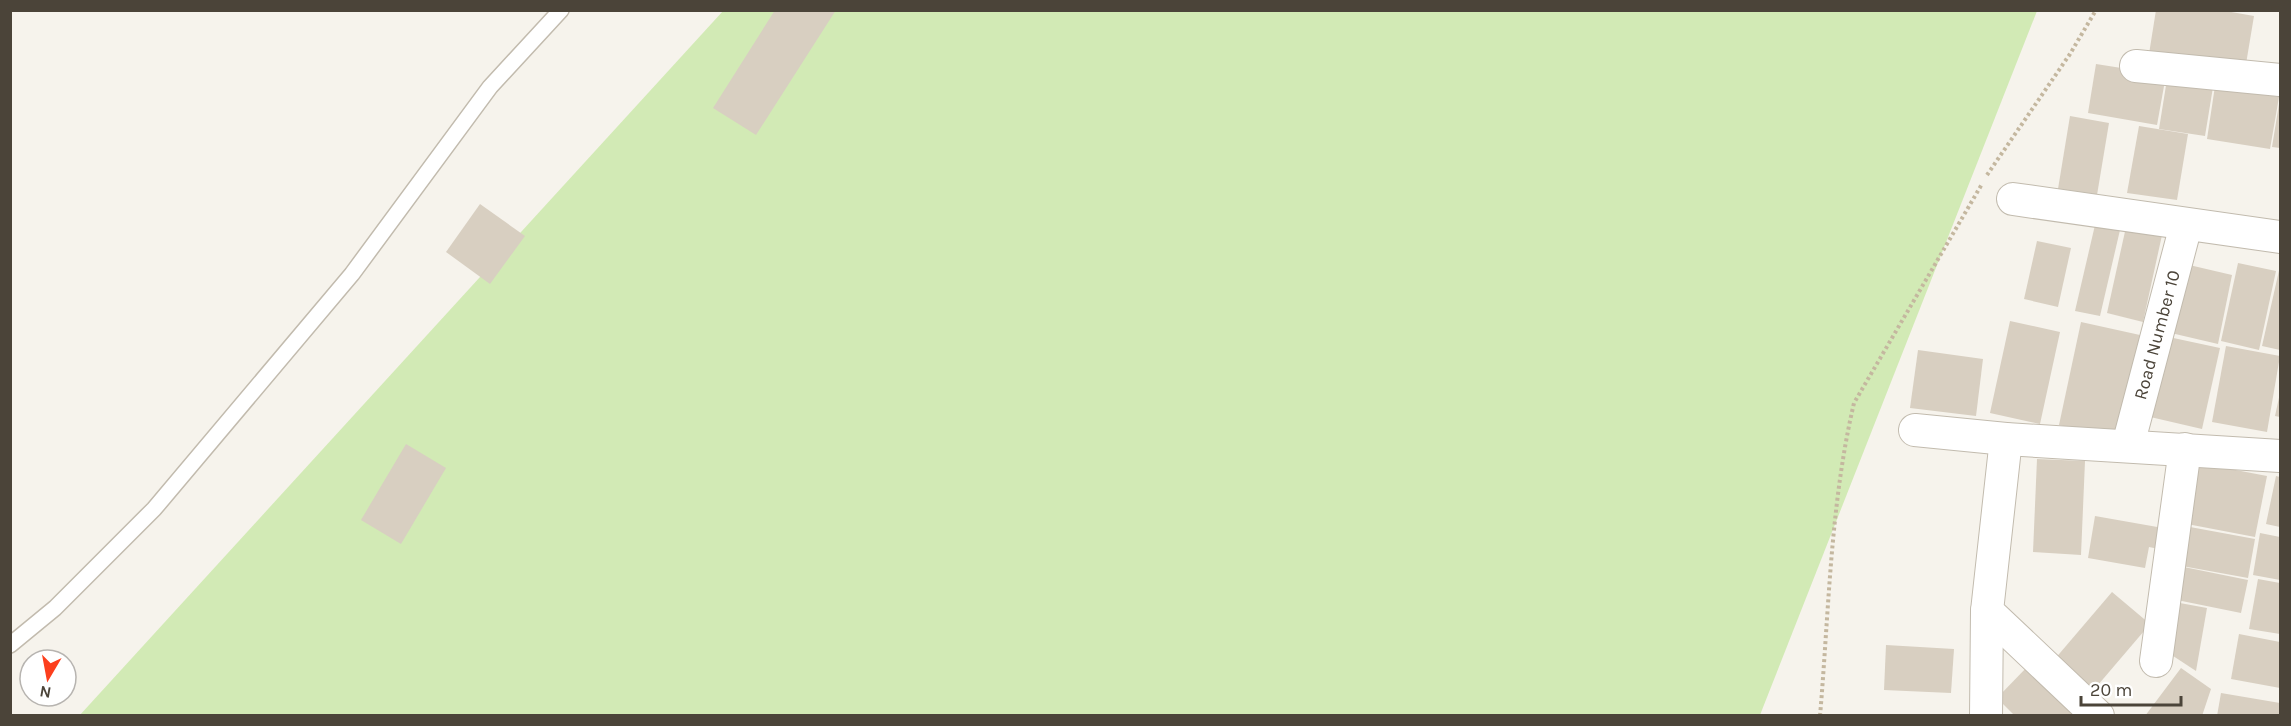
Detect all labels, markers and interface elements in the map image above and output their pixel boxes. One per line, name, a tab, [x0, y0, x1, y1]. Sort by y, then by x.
street label: Road Number 10	[2129, 268, 2185, 402]
north arrow	[18, 648, 78, 708]
scale bar	[2081, 669, 2182, 707]
text: 20 m	[2090, 679, 2132, 701]
text: N	[38, 682, 53, 703]

